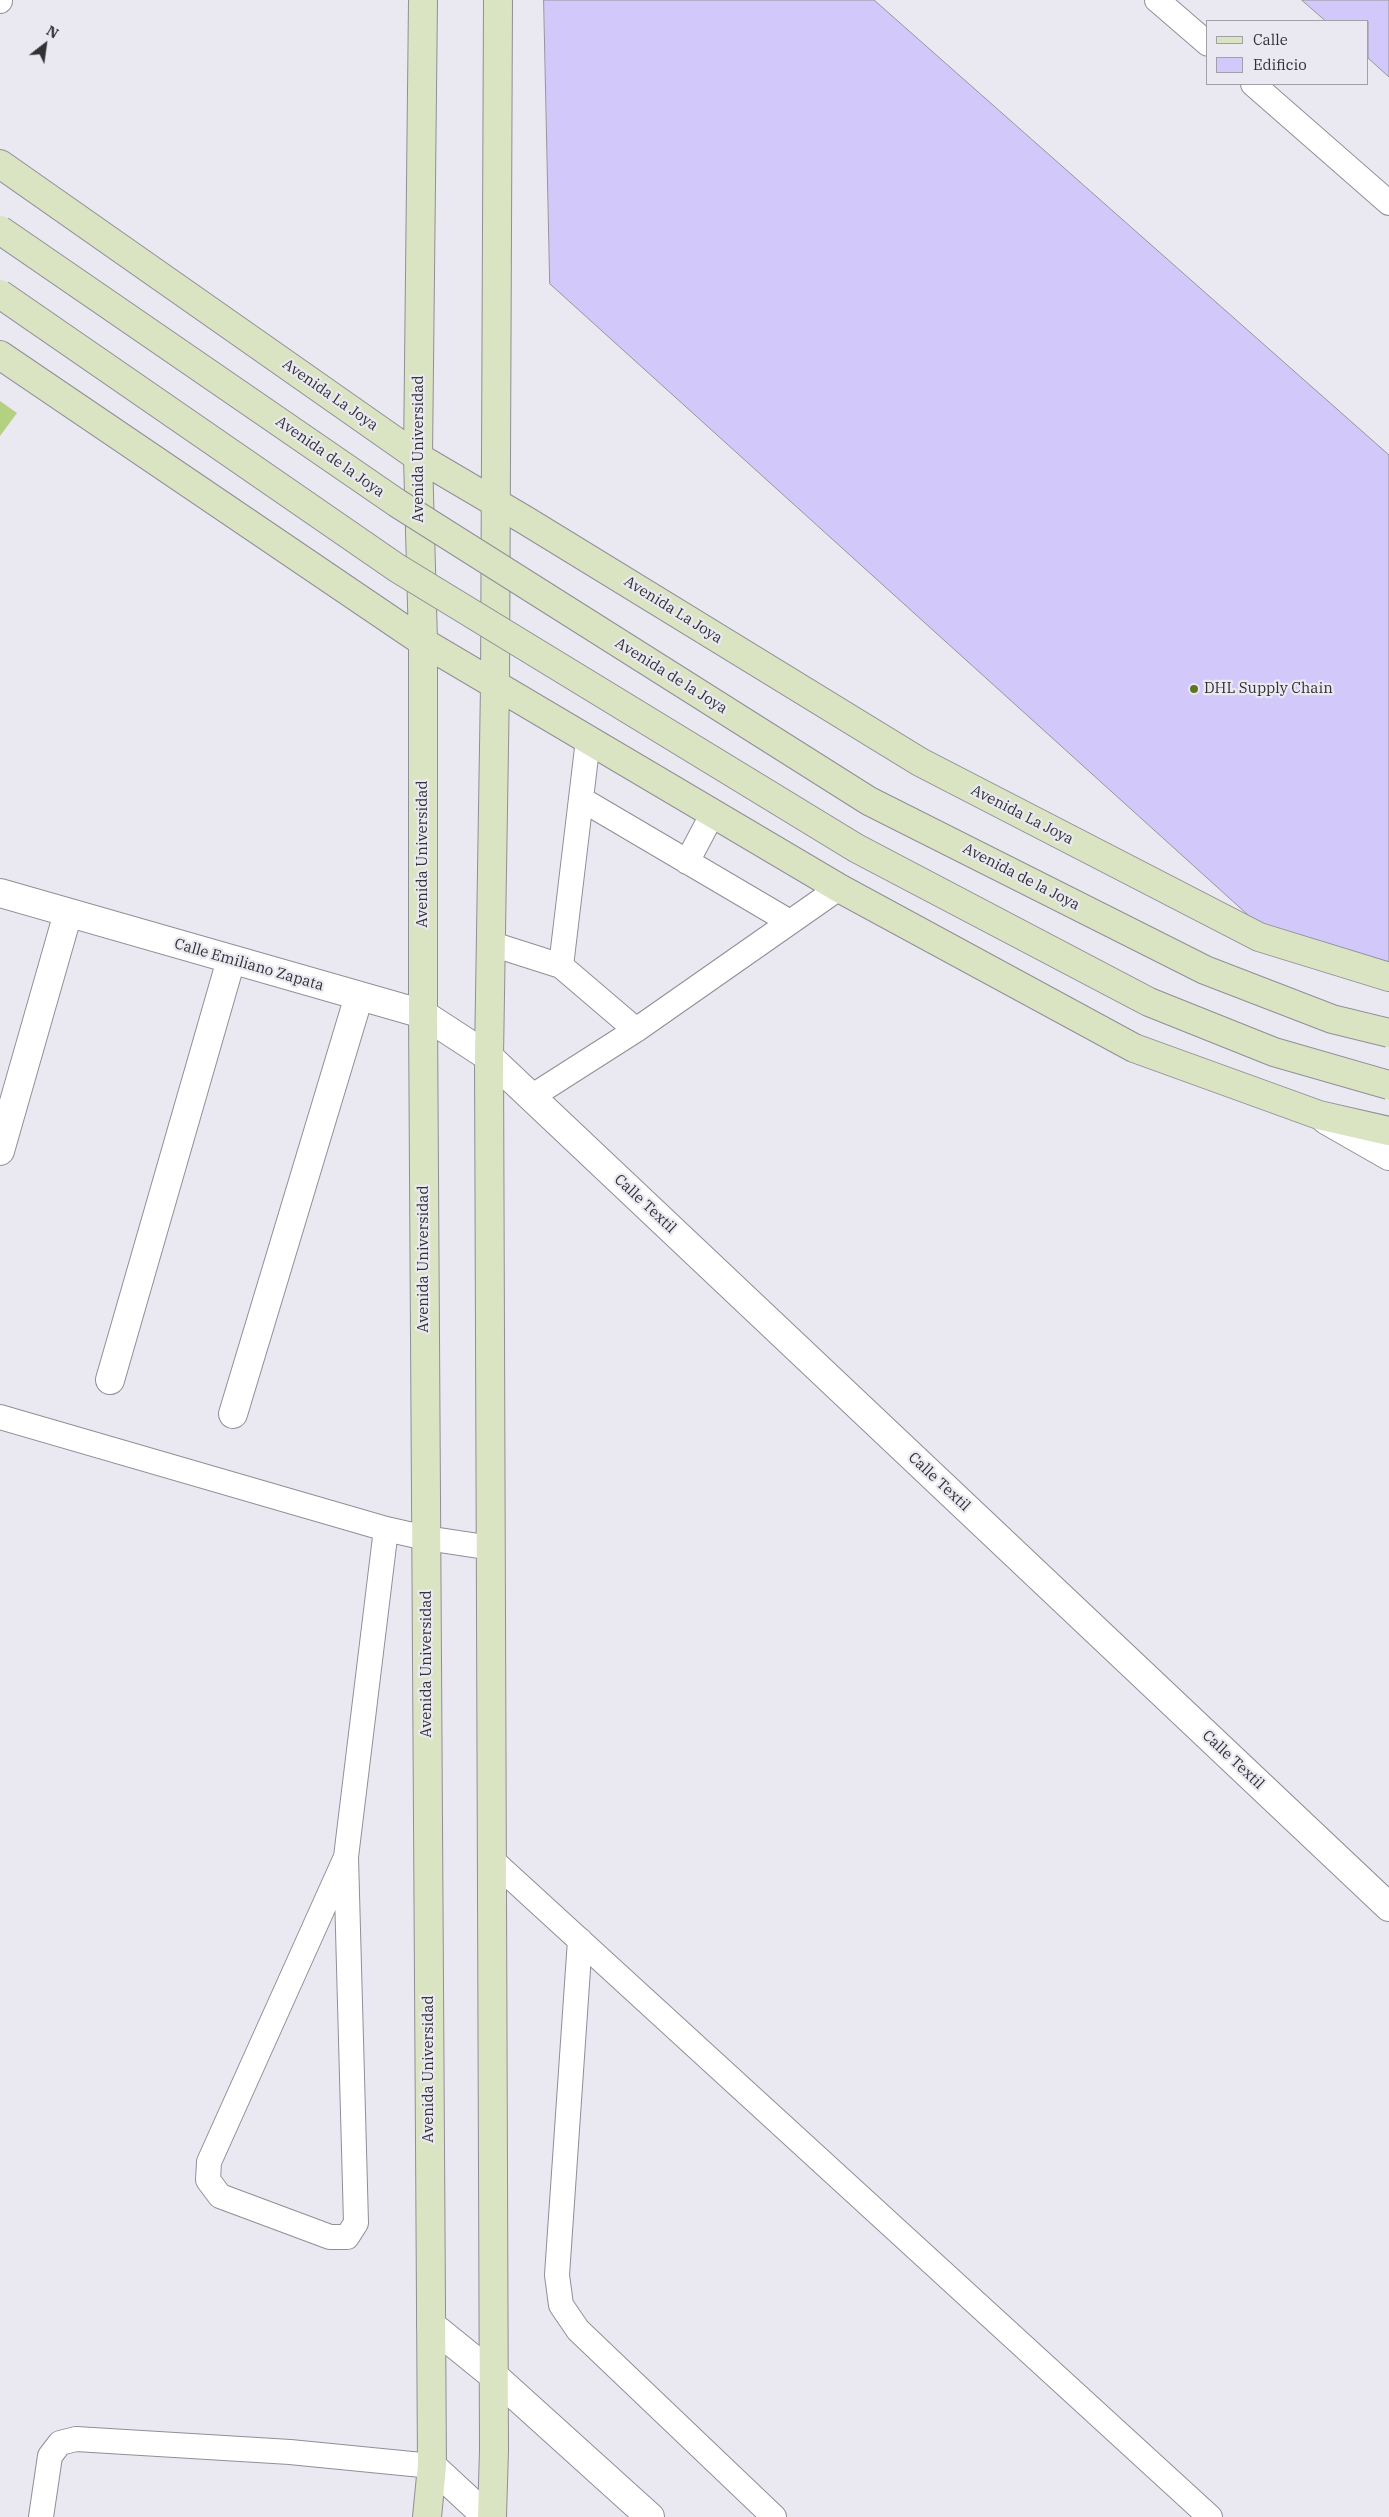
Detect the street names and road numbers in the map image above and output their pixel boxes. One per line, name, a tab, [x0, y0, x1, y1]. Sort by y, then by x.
street label: Avenida La Joya	[279, 355, 381, 435]
street label: Avenida Universidad	[410, 375, 428, 523]
street label: Avenida de la Joya	[272, 413, 388, 501]
street label: Avenida La Joya	[620, 573, 726, 647]
street label: Avenida de la Joya	[612, 634, 730, 718]
street label: Avenida Universidad	[414, 780, 432, 928]
street label: Avenida La Joya	[968, 781, 1076, 849]
street label: Avenida de la Joya	[960, 840, 1082, 914]
street label: Calle Emiliano Zapata	[172, 935, 326, 995]
street label: Calle Textil	[610, 1171, 680, 1237]
street label: Avenida Universidad	[415, 1185, 433, 1333]
street label: Calle Textil	[904, 1449, 974, 1515]
street label: Avenida Universidad	[418, 1590, 436, 1738]
street label: Calle Textil	[1198, 1727, 1268, 1793]
street label: Avenida Universidad	[420, 1995, 438, 2143]

